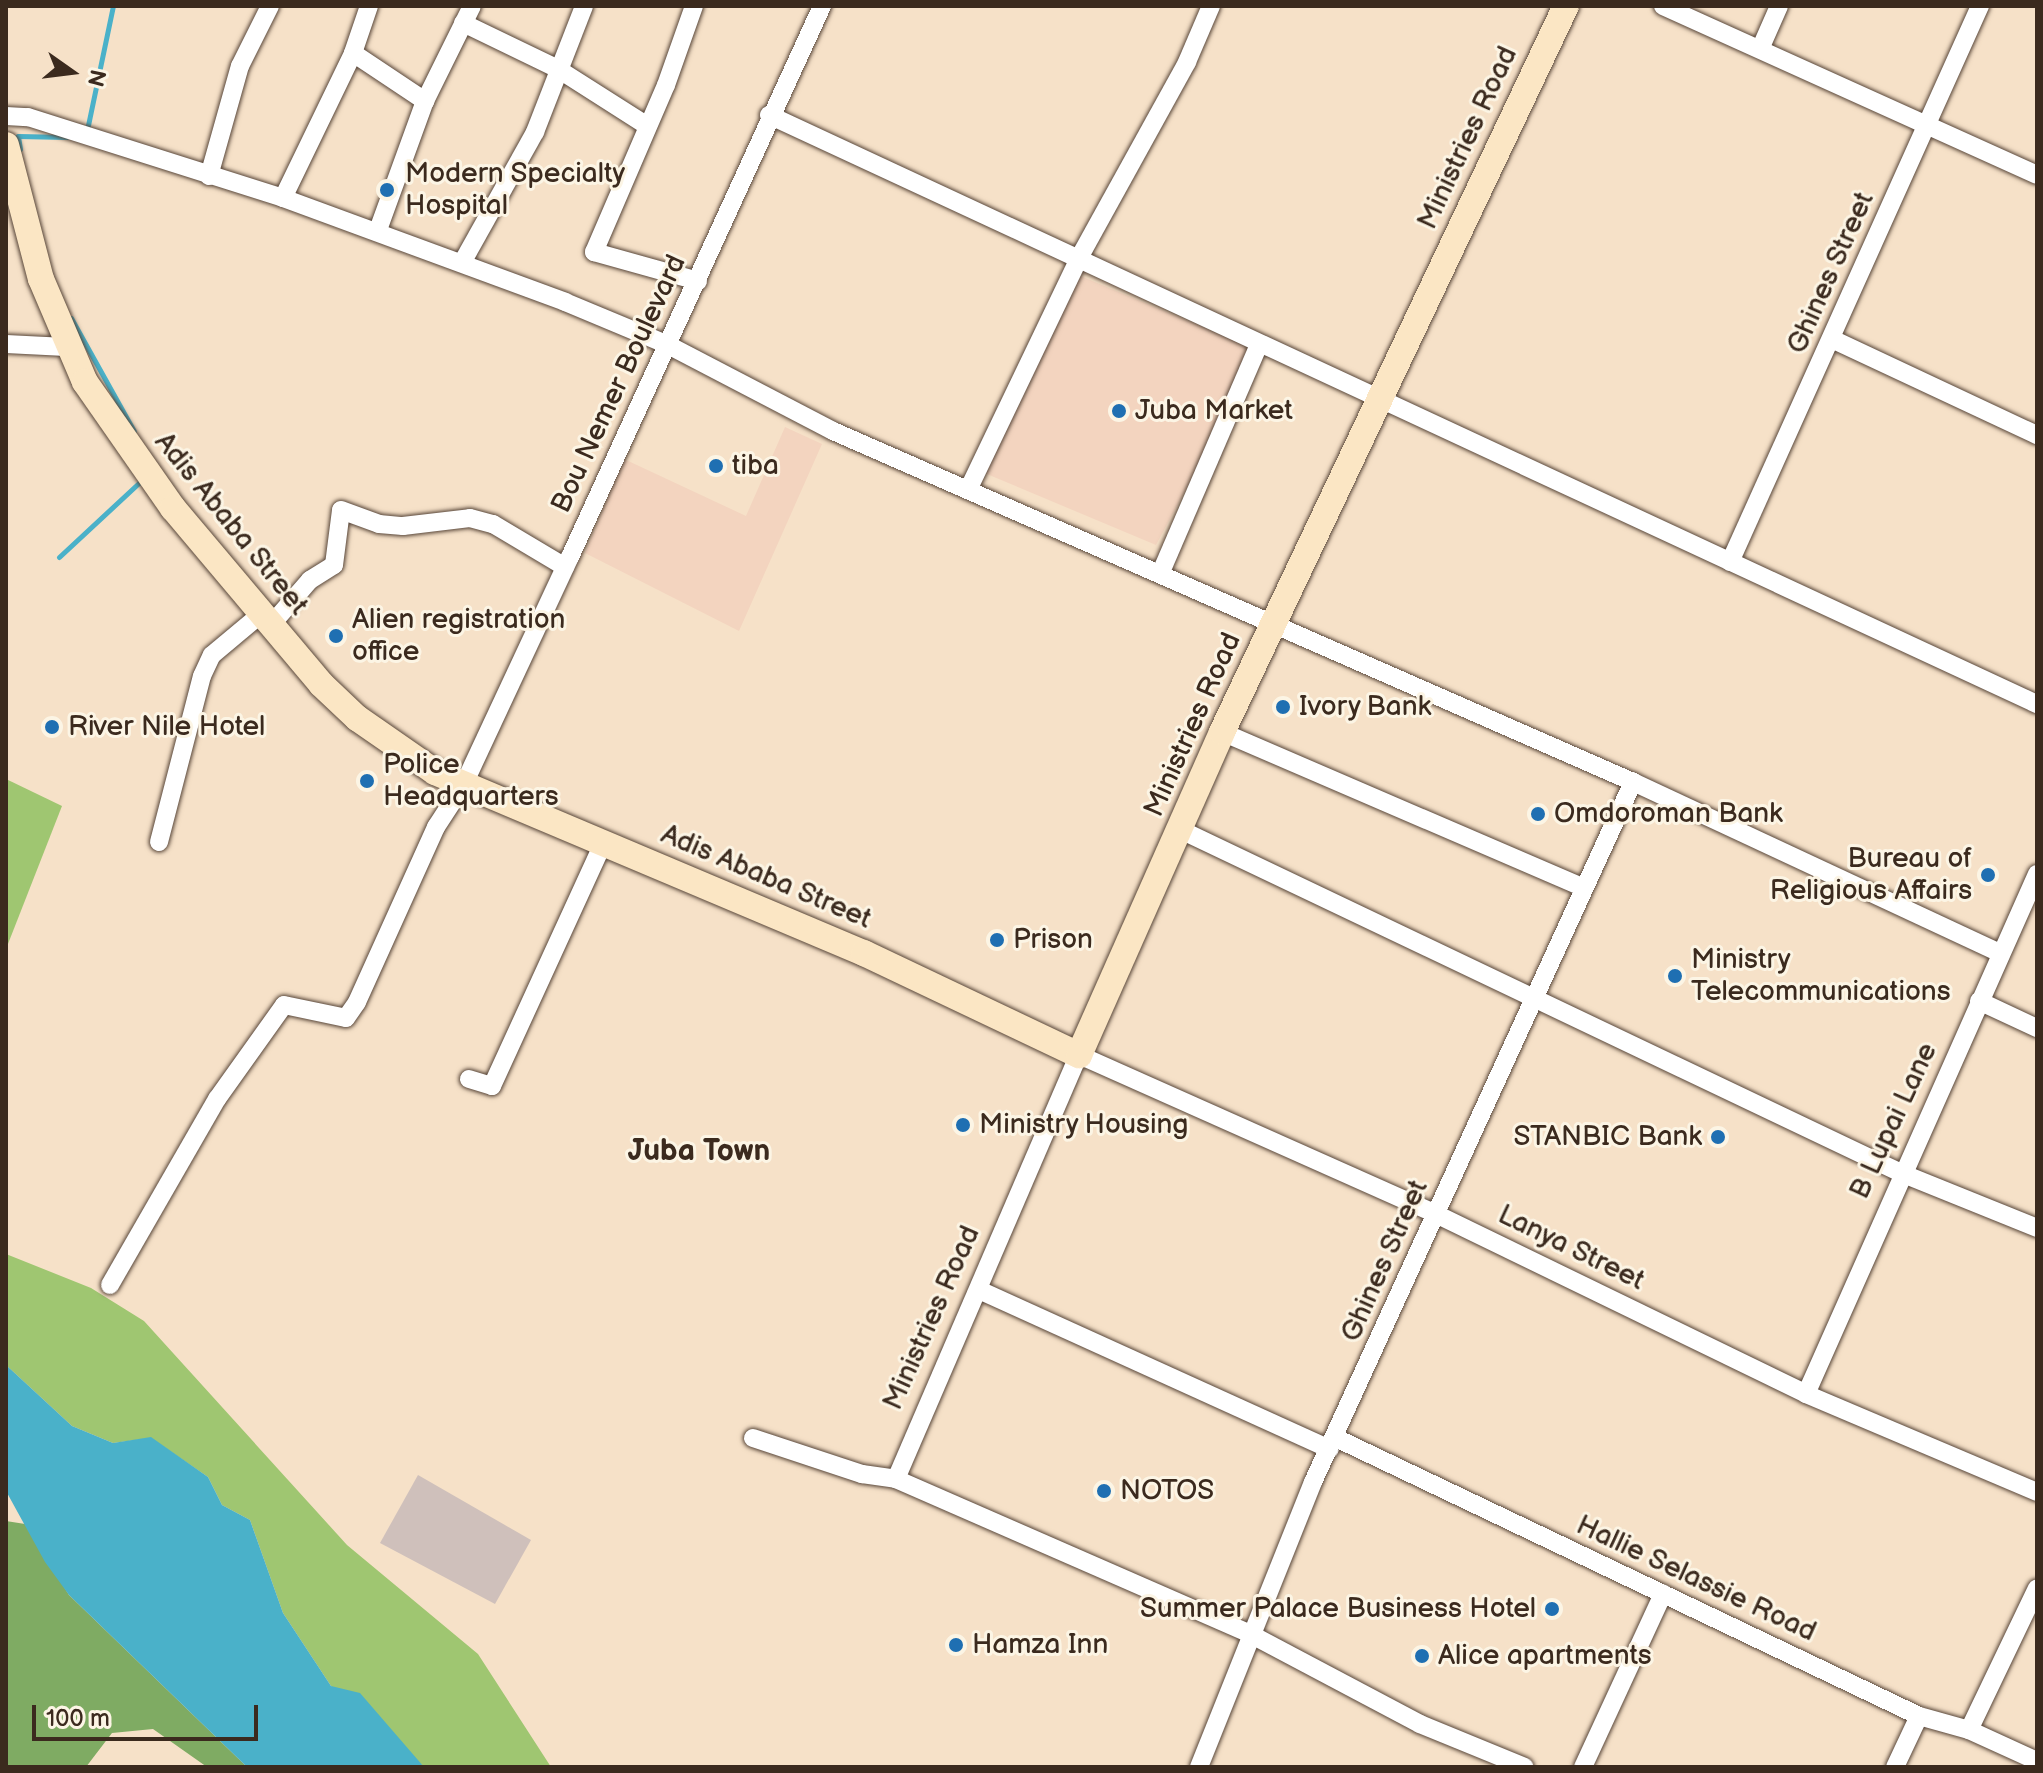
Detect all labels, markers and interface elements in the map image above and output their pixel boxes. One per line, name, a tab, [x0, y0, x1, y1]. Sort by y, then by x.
north arrow	[32, 32, 112, 112]
street label: Ministries Road	[1411, 41, 1525, 235]
text: N	[81, 67, 111, 89]
place label: Modern Specialty Hospital	[405, 157, 626, 223]
marker: Modern Specialty Hospital	[376, 179, 398, 201]
street label: Ghines Street	[1780, 187, 1882, 359]
street label: Bou Nemer Boulevard	[544, 250, 694, 518]
place label: Juba Market	[1135, 394, 1293, 428]
marker: Juba Market	[1110, 402, 1128, 420]
street label: Adis Ababa Street	[147, 426, 315, 622]
place label: tiba	[732, 449, 779, 483]
marker: tiba	[707, 457, 725, 475]
place label: Alien registration office	[352, 603, 565, 669]
marker: Alien registration office	[327, 627, 345, 645]
street label: Ministries Road	[1137, 628, 1249, 822]
place label: Ivory Bank	[1299, 690, 1433, 724]
marker: Ivory Bank	[1274, 698, 1292, 716]
place label: River Nile Hotel	[68, 710, 265, 744]
marker: River Nile Hotel	[43, 718, 61, 736]
place label: Police Headquarters	[383, 748, 559, 814]
marker: Police Headquarters	[358, 772, 376, 790]
place label: Omdoroman Bank	[1554, 797, 1783, 831]
marker: Omdoroman Bank	[1529, 805, 1547, 823]
street label: Adis Ababa Street	[656, 818, 876, 936]
place label: Bureau of Religious Affairs	[1770, 842, 1972, 908]
marker: Bureau of Religious Affairs	[1979, 866, 1997, 884]
place label: Prison	[1013, 923, 1093, 957]
marker: Prison	[988, 931, 1006, 949]
place label: Ministry Telecommunications	[1691, 943, 1951, 1009]
marker: Ministry Telecommunications	[1666, 967, 1684, 985]
street label: B Lupai Lane	[1843, 1038, 1945, 1204]
place label: Ministry Housing	[979, 1108, 1190, 1142]
marker: Ministry Housing	[954, 1116, 972, 1134]
place label: STANBIC Bank	[1514, 1120, 1702, 1154]
marker: STANBIC Bank	[1709, 1128, 1727, 1146]
district label: Juba Town	[628, 1133, 770, 1169]
street label: Ghines Street	[1334, 1175, 1436, 1347]
street label: Lanya Street	[1492, 1198, 1650, 1298]
street label: Ministries Road	[876, 1221, 988, 1415]
place label: NOTOS	[1120, 1474, 1214, 1508]
marker: NOTOS	[1095, 1482, 1113, 1500]
street label: Hallie Selassie Road	[1571, 1509, 1821, 1649]
place label: Summer Palace Business Hotel	[1140, 1592, 1536, 1626]
marker: Summer Palace Business Hotel	[1543, 1600, 1561, 1618]
place label: Hamza Inn	[972, 1628, 1108, 1662]
marker: Hamza Inn	[947, 1636, 965, 1654]
place label: Alice apartments	[1438, 1639, 1652, 1673]
marker: Alice apartments	[1413, 1647, 1431, 1665]
scale bar	[36, 1689, 262, 1739]
text: 100 m	[46, 1704, 110, 1733]

